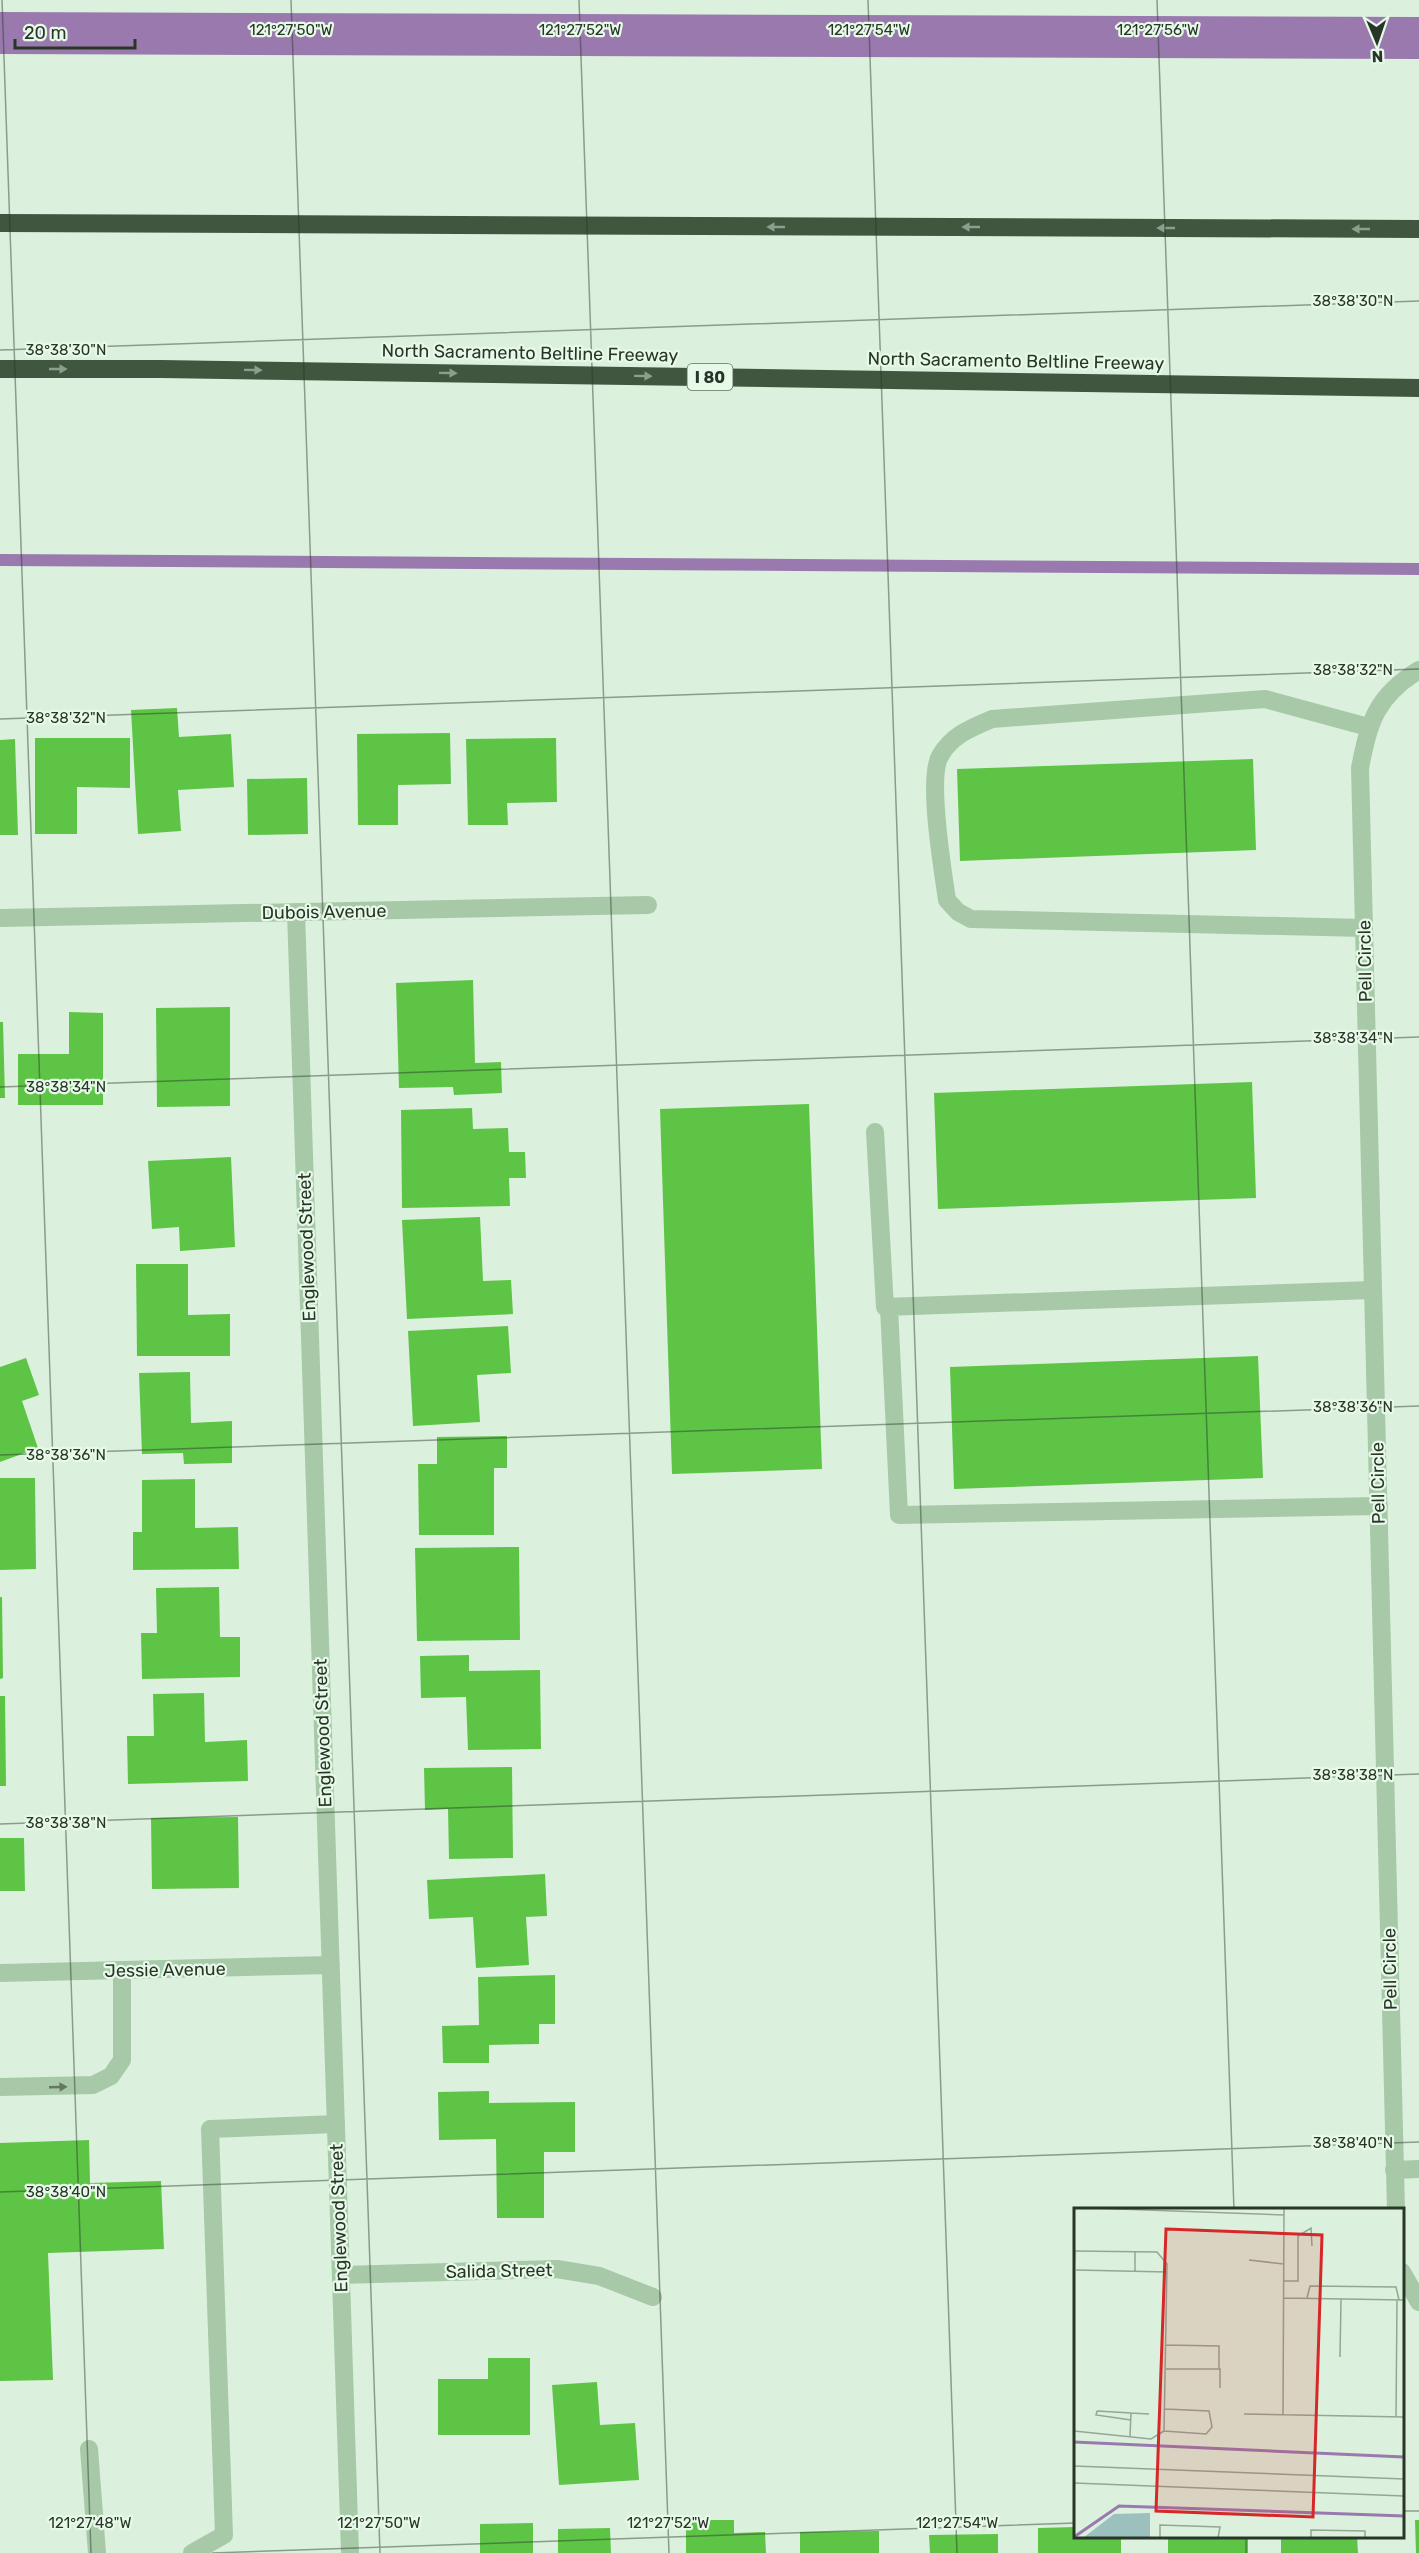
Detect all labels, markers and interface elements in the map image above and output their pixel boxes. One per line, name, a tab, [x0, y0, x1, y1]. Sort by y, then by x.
scale bar	[15, 12, 135, 50]
north arrow	[1347, 12, 1407, 72]
text: 121°27'50"W	[249, 21, 333, 39]
text: 121°27'52"W	[539, 21, 621, 39]
text: 121°27'54"W	[828, 21, 910, 39]
text: 121°27'56"W	[1117, 21, 1199, 39]
text: 20 m	[24, 22, 66, 44]
text: N	[1371, 47, 1384, 66]
one-way arrow	[766, 222, 785, 232]
one-way arrow	[961, 223, 980, 232]
one-way arrow	[1156, 223, 1175, 233]
one-way arrow	[1351, 224, 1370, 234]
text: 38°38'30"N	[1313, 292, 1393, 310]
street label: North Sacramento Beltline Freeway	[381, 339, 679, 367]
text: 38°38'30"N	[26, 341, 106, 359]
street label: North Sacramento Beltline Freeway	[867, 347, 1165, 375]
one-way arrow	[49, 364, 68, 374]
road number: I 80	[688, 364, 732, 390]
one-way arrow	[244, 365, 263, 375]
one-way arrow	[439, 368, 458, 378]
one-way arrow	[634, 371, 653, 381]
text: 38°38'32"N	[1313, 661, 1393, 679]
text: 38°38'32"N	[26, 709, 106, 727]
street label: Dubois Avenue	[261, 900, 387, 924]
street label: Pell Circle	[1353, 920, 1377, 1002]
text: 38°38'34"N	[1313, 1029, 1393, 1047]
text: 38°38'34"N	[26, 1078, 106, 1096]
street label: Englewood Street	[293, 1172, 321, 1322]
text: 38°38'36"N	[1313, 1398, 1393, 1416]
street label: Pell Circle	[1366, 1442, 1390, 1524]
text: 38°38'36"N	[26, 1446, 106, 1464]
street label: Englewood Street	[309, 1658, 337, 1808]
text: 38°38'38"N	[1313, 1766, 1393, 1784]
text: 38°38'38"N	[26, 1814, 106, 1832]
street label: Pell Circle	[1378, 1928, 1402, 2010]
street label: Jessie Avenue	[104, 1958, 226, 1982]
one-way arrow	[49, 2082, 68, 2091]
text: 38°38'40"N	[1313, 2134, 1393, 2152]
street label: Englewood Street	[325, 2143, 353, 2293]
text: 38°38'40"N	[26, 2183, 106, 2201]
inset map	[1074, 2208, 1404, 2538]
street label: Salida Street	[445, 2259, 553, 2283]
text: 121°27'48"W	[49, 2514, 131, 2532]
text: 121°27'50"W	[337, 2514, 421, 2532]
text: 121°27'52"W	[627, 2514, 709, 2532]
text: 121°27'54"W	[916, 2514, 998, 2532]

